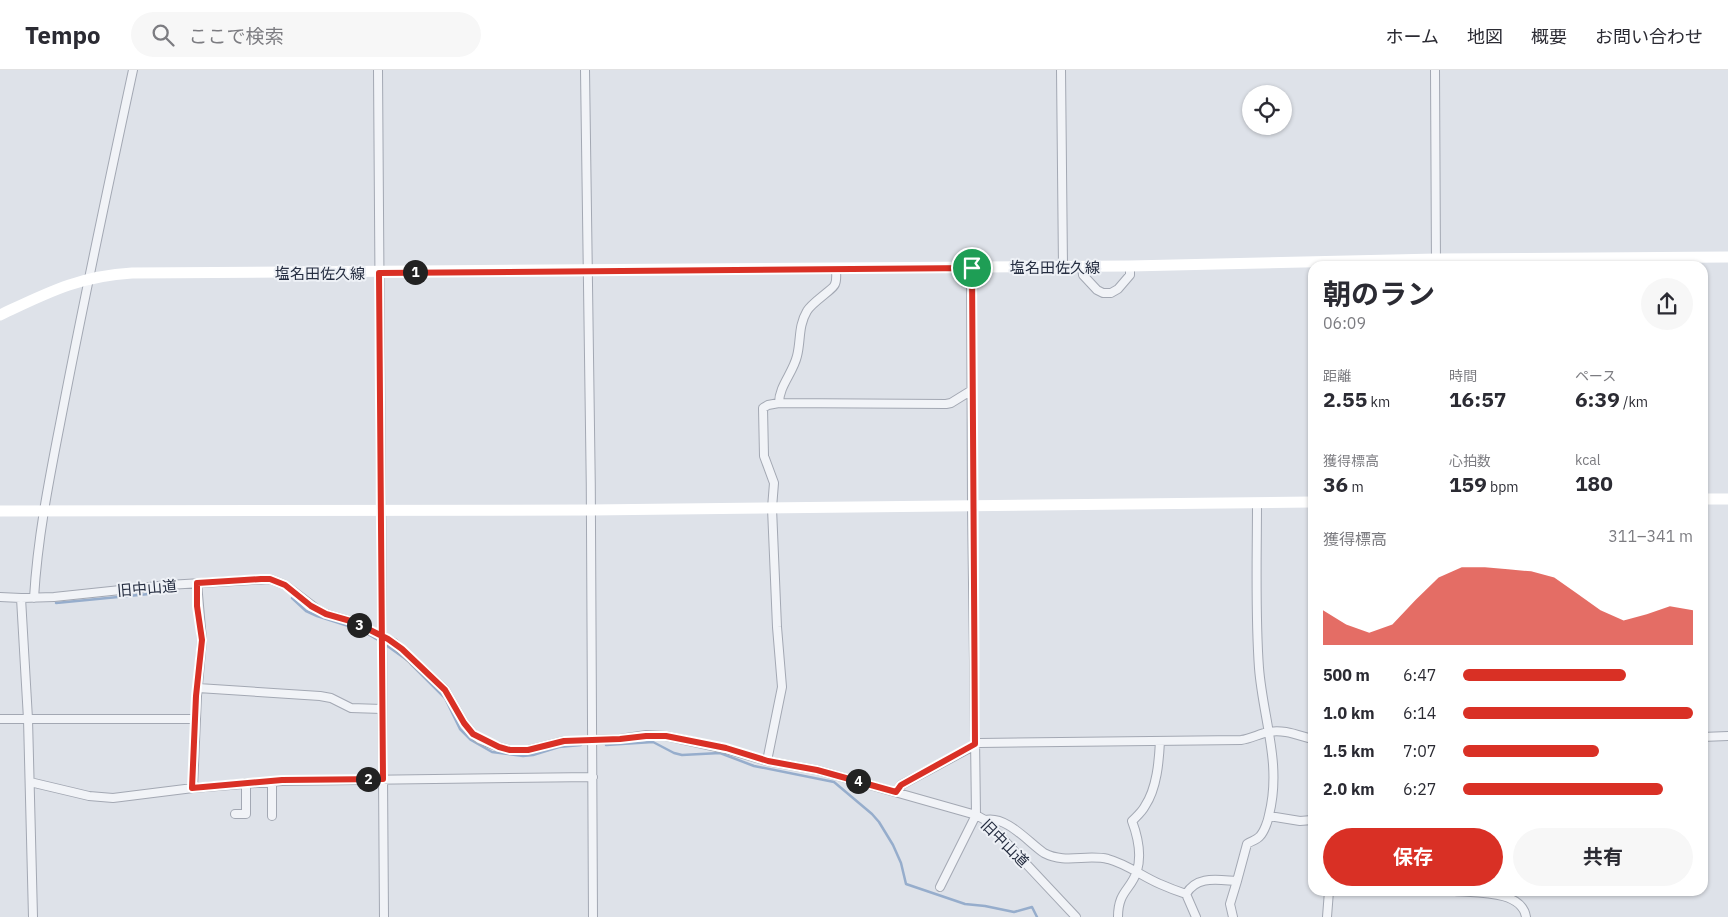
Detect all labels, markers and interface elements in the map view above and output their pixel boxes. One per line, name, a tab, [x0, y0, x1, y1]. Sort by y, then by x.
search box	[131, 12, 481, 57]
text: Tempo	[25, 19, 101, 51]
icon: search	[149, 21, 177, 49]
text: ここで検索	[189, 24, 284, 48]
text: ホーム	[1386, 25, 1439, 48]
text: 地図	[1467, 25, 1503, 48]
text: 概要	[1531, 25, 1567, 48]
text: お問い合わせ	[1595, 25, 1703, 48]
map controls	[1242, 85, 1292, 135]
button: locate	[1242, 85, 1292, 135]
pin	[951, 247, 993, 289]
icon: arrive	[958, 254, 986, 282]
street label: 塩名田佐久線	[1010, 258, 1100, 277]
pin: 1	[402, 260, 428, 284]
text: 1	[411, 263, 420, 281]
street label: 塩名田佐久線	[275, 264, 365, 283]
text: 朝のラン	[1323, 275, 1435, 312]
button: share	[1641, 278, 1693, 330]
text: 06:09	[1323, 313, 1366, 333]
text: 距離	[1323, 367, 1351, 385]
text: 時間	[1449, 367, 1477, 385]
text: ペース	[1575, 367, 1616, 385]
text: 2.55	[1323, 385, 1367, 413]
text: 16:57	[1449, 385, 1506, 413]
text: 6:39	[1575, 385, 1620, 413]
text: km	[1367, 393, 1390, 411]
text: /km	[1620, 393, 1648, 411]
text: kcal	[1575, 451, 1600, 469]
text: 獲得標高	[1323, 452, 1379, 470]
text: 心拍数	[1449, 452, 1491, 470]
text: 180	[1575, 469, 1613, 497]
text: 36	[1323, 470, 1348, 498]
text: 159	[1449, 470, 1487, 498]
text: m	[1348, 478, 1364, 496]
text: bpm	[1487, 478, 1519, 496]
text: 311–341 m	[1608, 526, 1693, 546]
text: 獲得標高	[1323, 529, 1387, 549]
street label: 旧中山道	[116, 576, 178, 600]
pin: 3	[346, 612, 372, 638]
text: 3	[355, 616, 364, 634]
text: 500 m	[1323, 665, 1370, 685]
text: 6:47	[1403, 665, 1436, 685]
text: 1.0 km	[1323, 703, 1374, 723]
text: 6:14	[1403, 703, 1436, 723]
text: 1.5 km	[1323, 741, 1374, 761]
text: 7:07	[1403, 741, 1436, 761]
pin: 2	[356, 766, 380, 792]
pin: 4	[846, 768, 870, 794]
text: 2	[364, 770, 373, 788]
text: 4	[854, 772, 863, 790]
text: 2.0 km	[1323, 779, 1374, 799]
text: 6:27	[1403, 779, 1436, 799]
street label: 旧中山道	[977, 815, 1033, 871]
button: 保存	[1323, 828, 1503, 886]
button: 共有	[1513, 828, 1693, 886]

